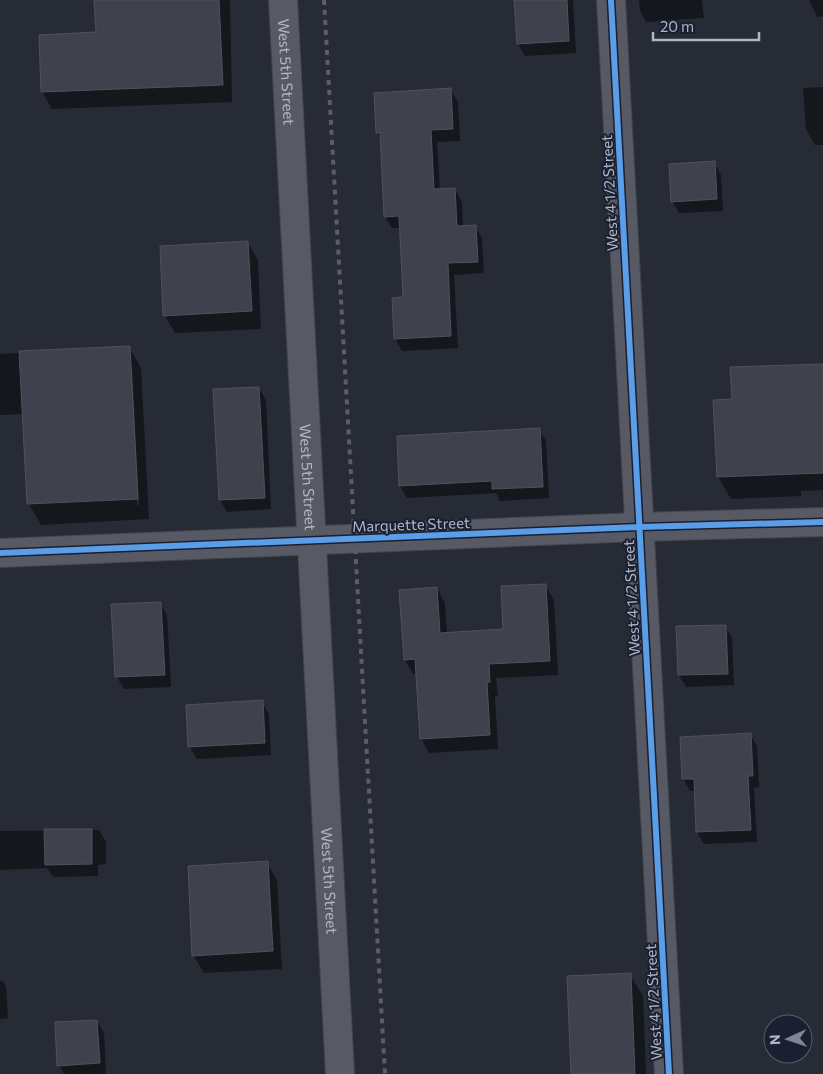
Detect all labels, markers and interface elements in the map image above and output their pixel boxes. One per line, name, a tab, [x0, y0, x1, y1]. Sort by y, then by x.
scale bar	[653, 10, 759, 42]
text: 20 m	[660, 17, 694, 35]
street label: West 5th Street	[275, 18, 299, 126]
street label: West 4 1/2 Street	[597, 134, 621, 252]
street label: West 5th Street	[297, 424, 320, 531]
street label: Marquette Street	[352, 513, 470, 535]
street label: West 4 1/2 Street	[619, 539, 643, 657]
street label: West 5th Street	[318, 827, 342, 935]
street label: West 4 1/2 Street	[641, 943, 665, 1061]
north arrow	[763, 1014, 813, 1064]
text: N	[766, 1034, 783, 1045]

